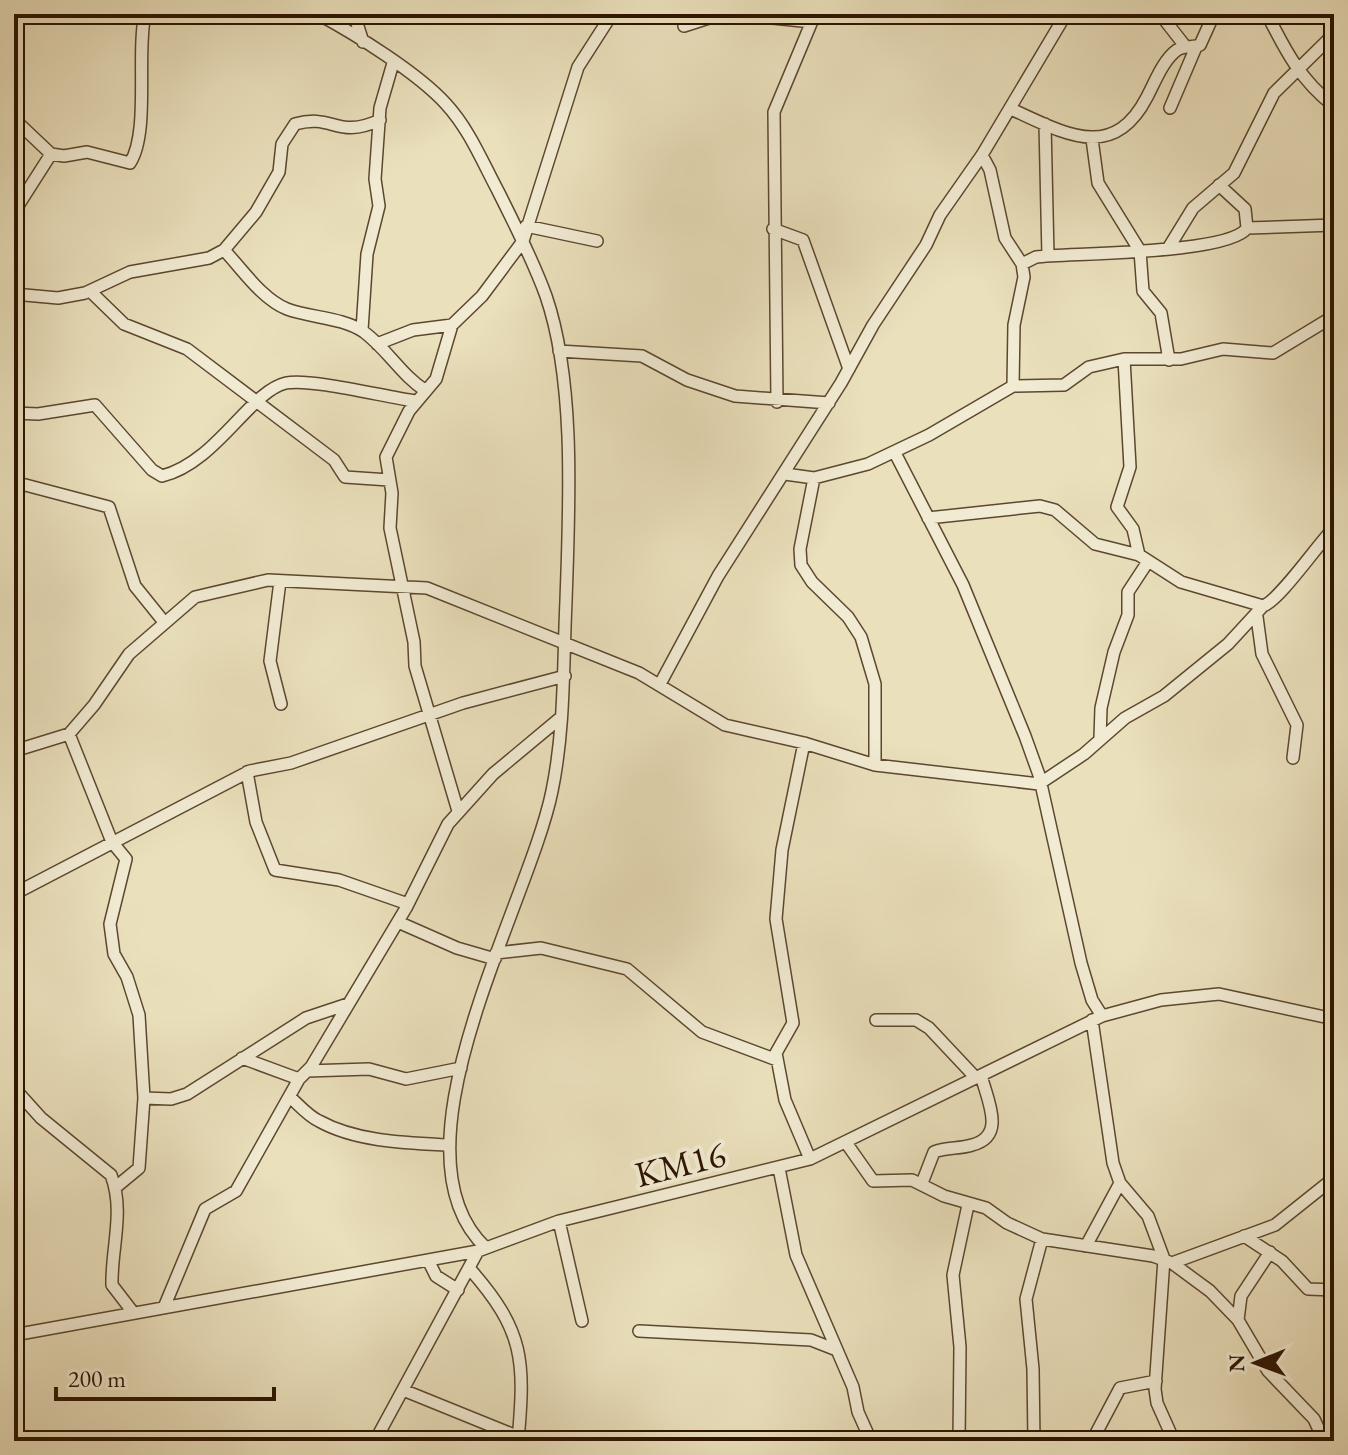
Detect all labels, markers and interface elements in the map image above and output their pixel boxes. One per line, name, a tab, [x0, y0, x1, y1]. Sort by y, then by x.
street label: KM16	[630, 1130, 730, 1198]
north arrow	[1216, 1323, 1296, 1403]
scale bar	[56, 1351, 274, 1401]
text: N	[1222, 1354, 1251, 1372]
text: 200 m	[68, 1363, 126, 1394]

